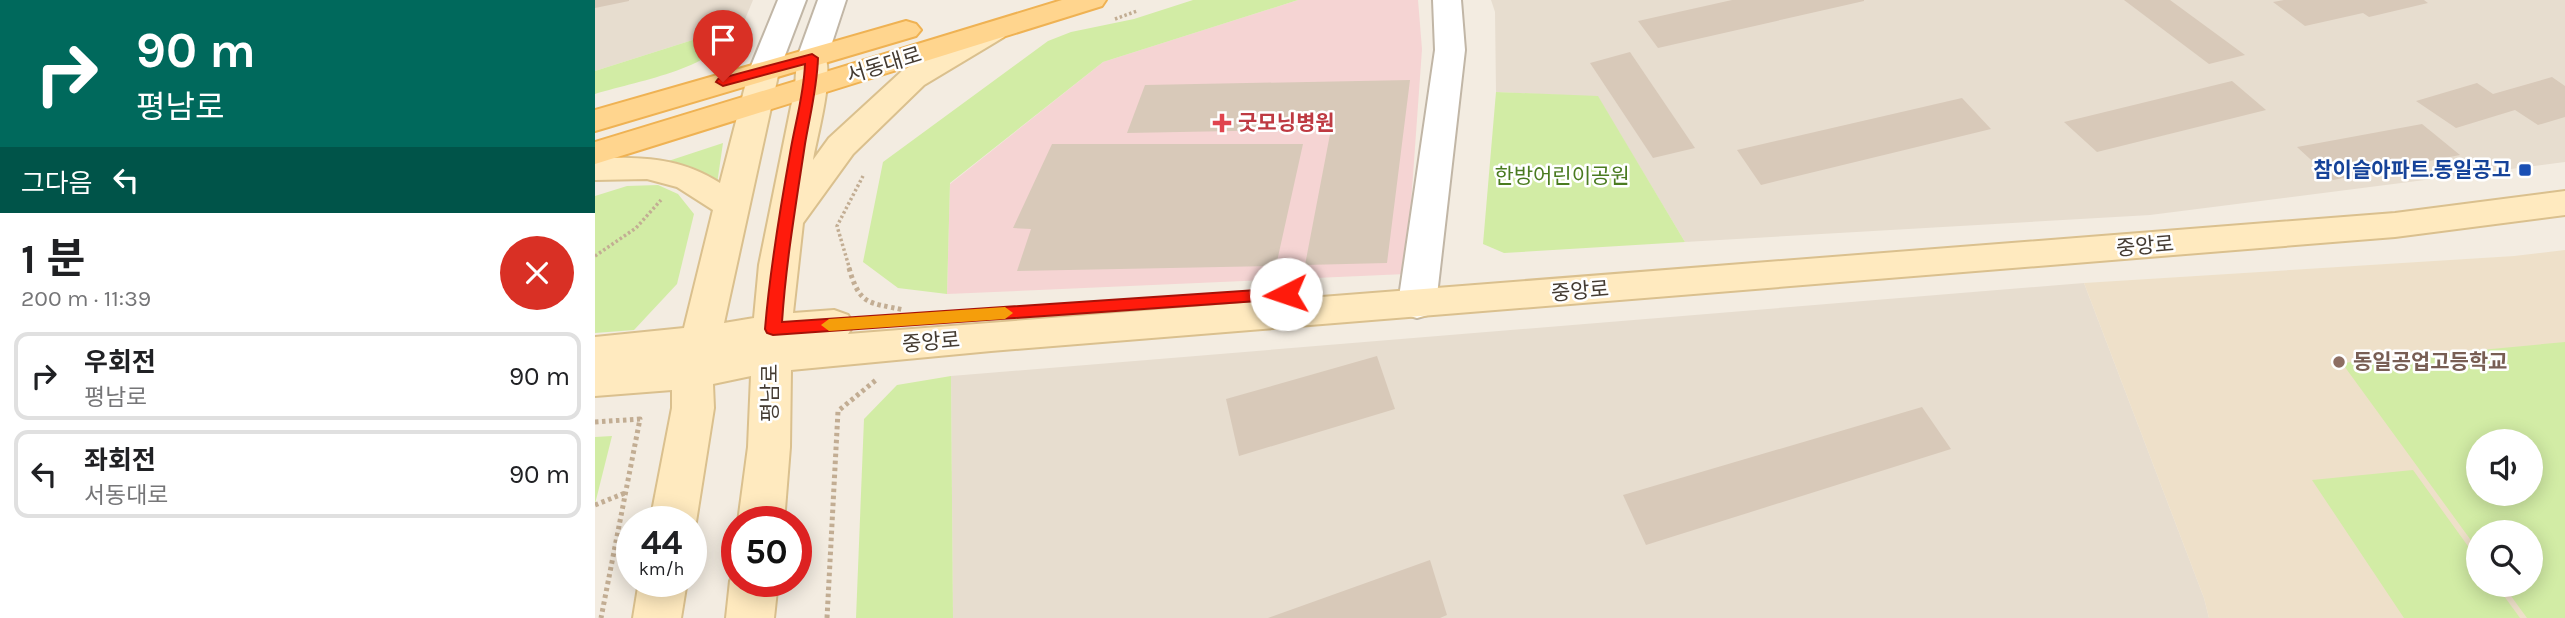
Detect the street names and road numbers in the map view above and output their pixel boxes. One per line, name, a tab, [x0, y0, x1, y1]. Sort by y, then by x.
street label: 서동대로	[844, 42, 924, 88]
street label: 중앙로	[2115, 232, 2175, 260]
street label: 중앙로	[1550, 277, 1610, 305]
street label: 중앙로	[901, 328, 961, 356]
street label: 평남로	[758, 364, 782, 422]

